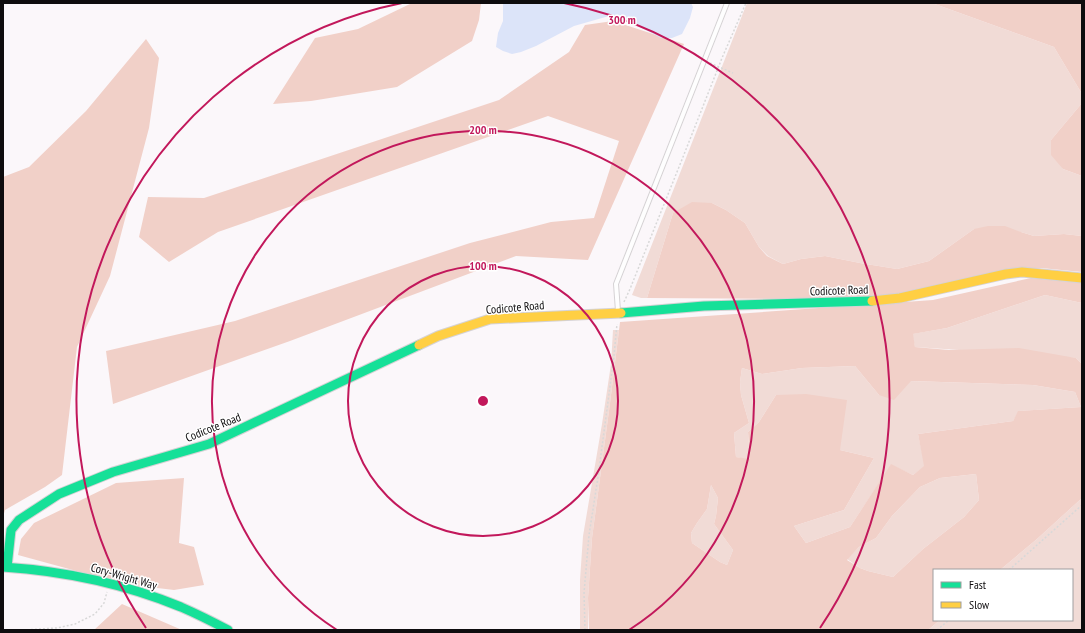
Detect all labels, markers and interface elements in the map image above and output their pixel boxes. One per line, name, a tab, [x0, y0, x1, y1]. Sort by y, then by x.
text: 300 m	[608, 12, 636, 27]
text: 200 m	[469, 122, 497, 137]
text: 100 m	[469, 258, 497, 273]
street label: Codicote Road	[809, 281, 869, 299]
street label: Codicote Road	[485, 297, 545, 317]
centre of rings	[476, 394, 490, 408]
street label: Codicote Road	[183, 409, 243, 445]
street label: Cory-Wright Way	[89, 559, 159, 593]
legend	[933, 569, 1073, 621]
text: Fast	[969, 577, 987, 592]
text: Slow	[969, 597, 990, 612]

